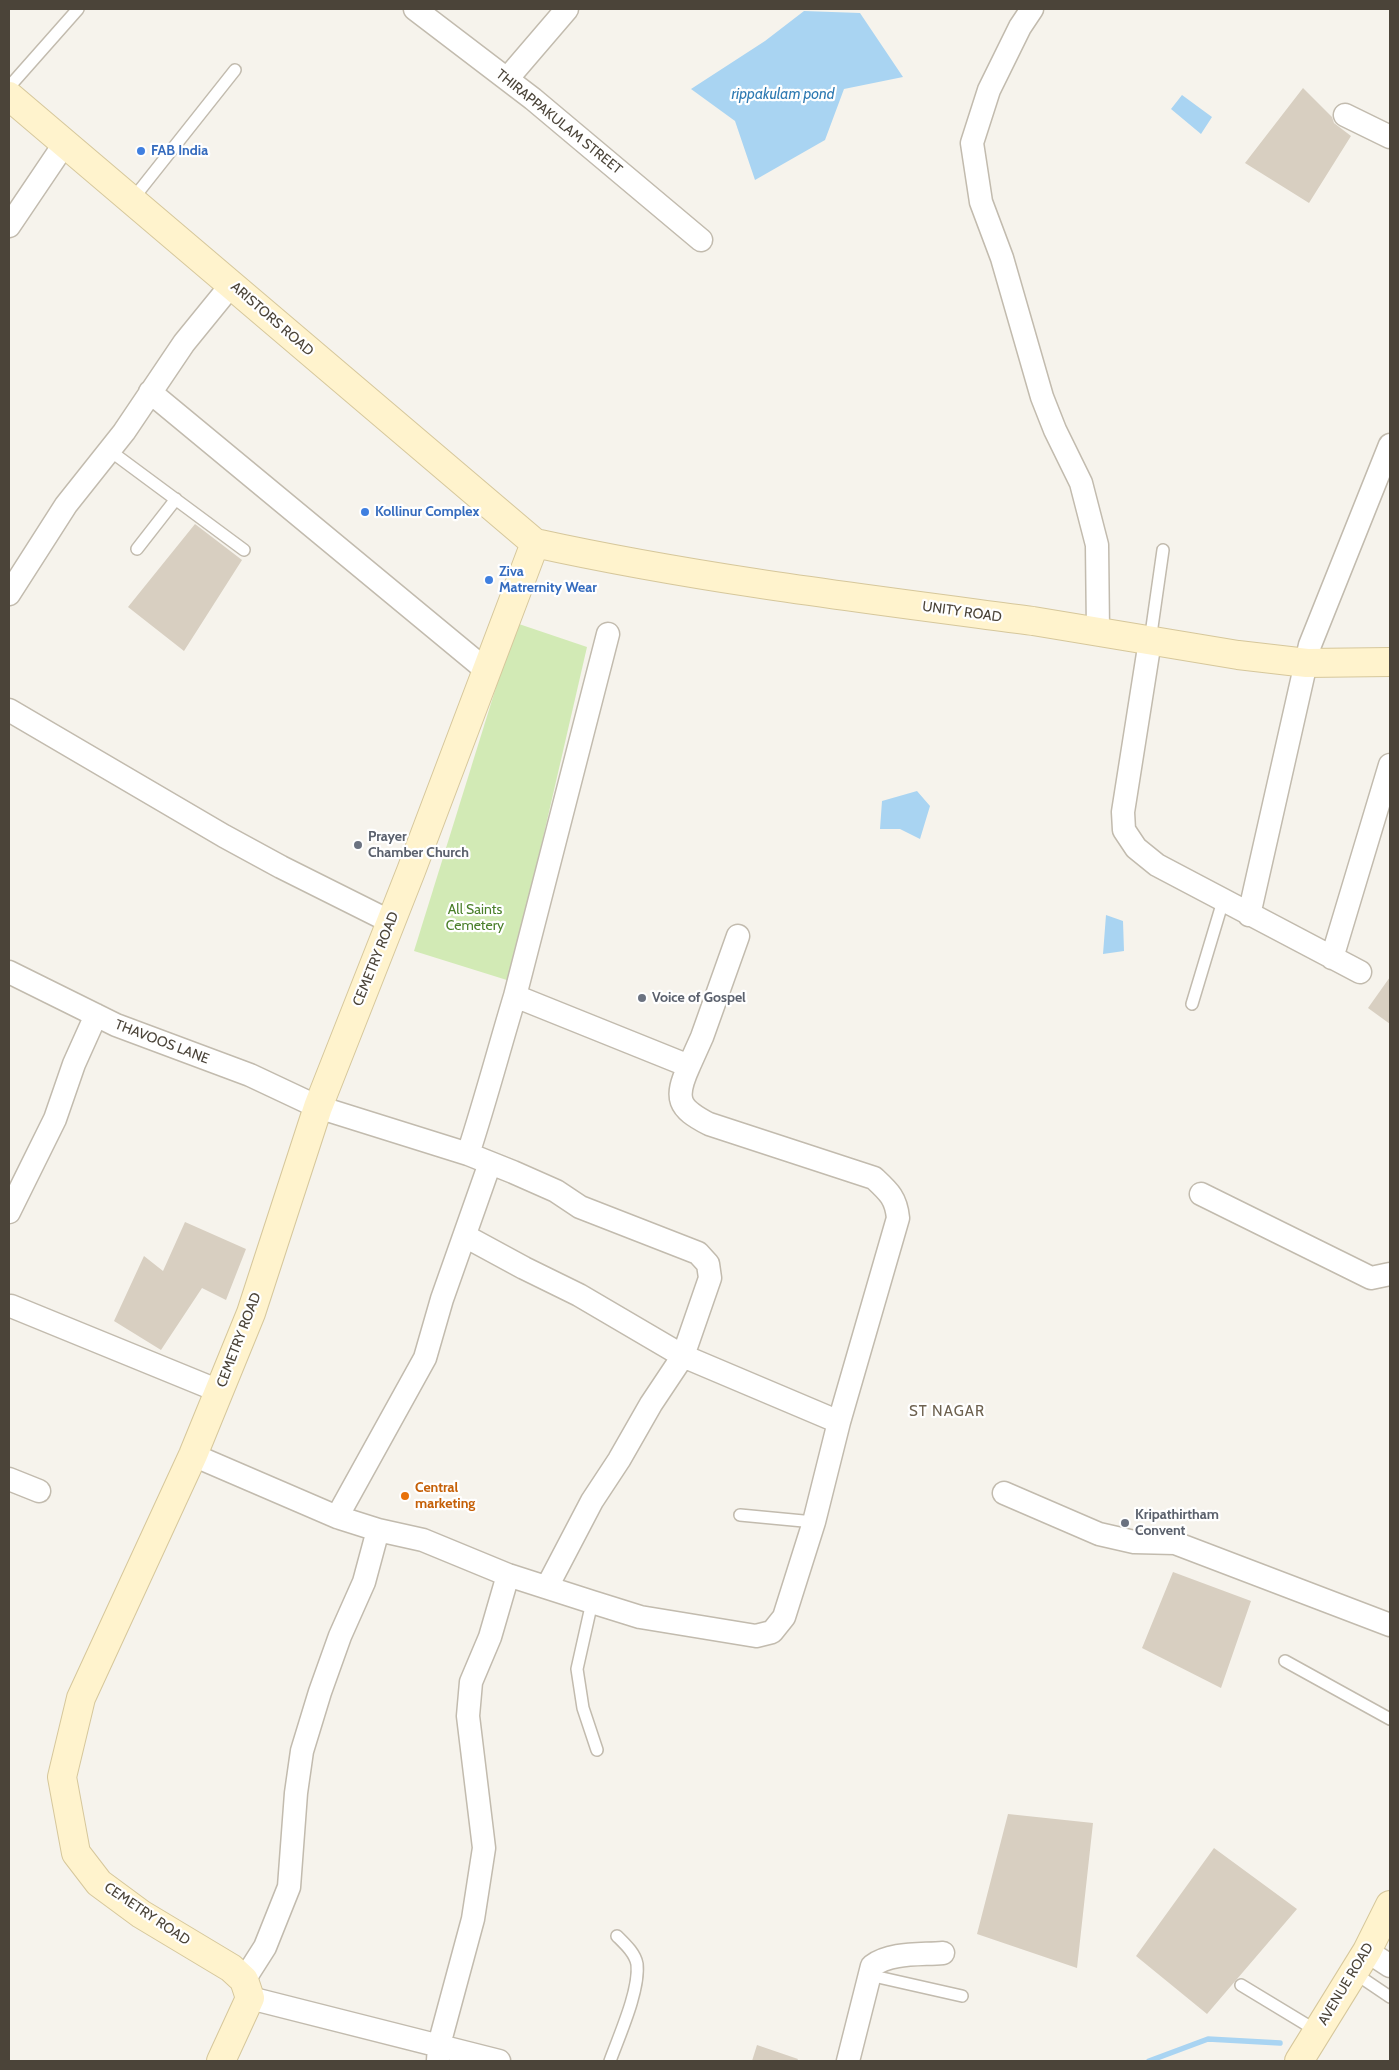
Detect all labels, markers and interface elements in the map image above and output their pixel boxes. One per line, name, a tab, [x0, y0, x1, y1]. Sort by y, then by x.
street label: THIRAPPAKULAM STREET	[493, 66, 625, 178]
water label: rippakulam pond	[731, 86, 835, 104]
place label: FAB India	[151, 143, 208, 159]
marker: FAB India	[135, 145, 147, 157]
street label: ARISTORS ROAD	[227, 278, 317, 360]
place label: Kollinur Complex	[375, 504, 479, 520]
marker: Kollinur Complex	[359, 506, 371, 518]
place label: Ziva Matrernity Wear	[499, 564, 597, 596]
marker: Ziva Matrernity Wear	[483, 574, 495, 586]
street label: UNITY ROAD	[921, 598, 1003, 626]
place label: Prayer Chamber Church	[368, 829, 469, 862]
marker: Prayer Chamber Church	[352, 839, 364, 851]
park label: All Saints Cemetery	[446, 902, 504, 934]
street label: CEMETRY ROAD	[349, 909, 403, 1009]
place label: Voice of Gospel	[652, 990, 746, 1006]
marker: Voice of Gospel	[636, 992, 648, 1004]
street label: THAVOOS LANE	[112, 1016, 212, 1068]
street label: CEMETRY ROAD	[213, 1290, 265, 1390]
district label: ST NAGAR	[908, 1403, 986, 1421]
place label: Central marketing	[415, 1480, 475, 1512]
marker: Central marketing	[399, 1490, 411, 1502]
place label: Kripathirtham Convent	[1135, 1507, 1219, 1540]
marker: Kripathirtham Convent	[1119, 1517, 1131, 1529]
street label: CEMETRY ROAD	[101, 1879, 193, 1949]
street label: AVENUE ROAD	[1315, 1940, 1377, 2028]

